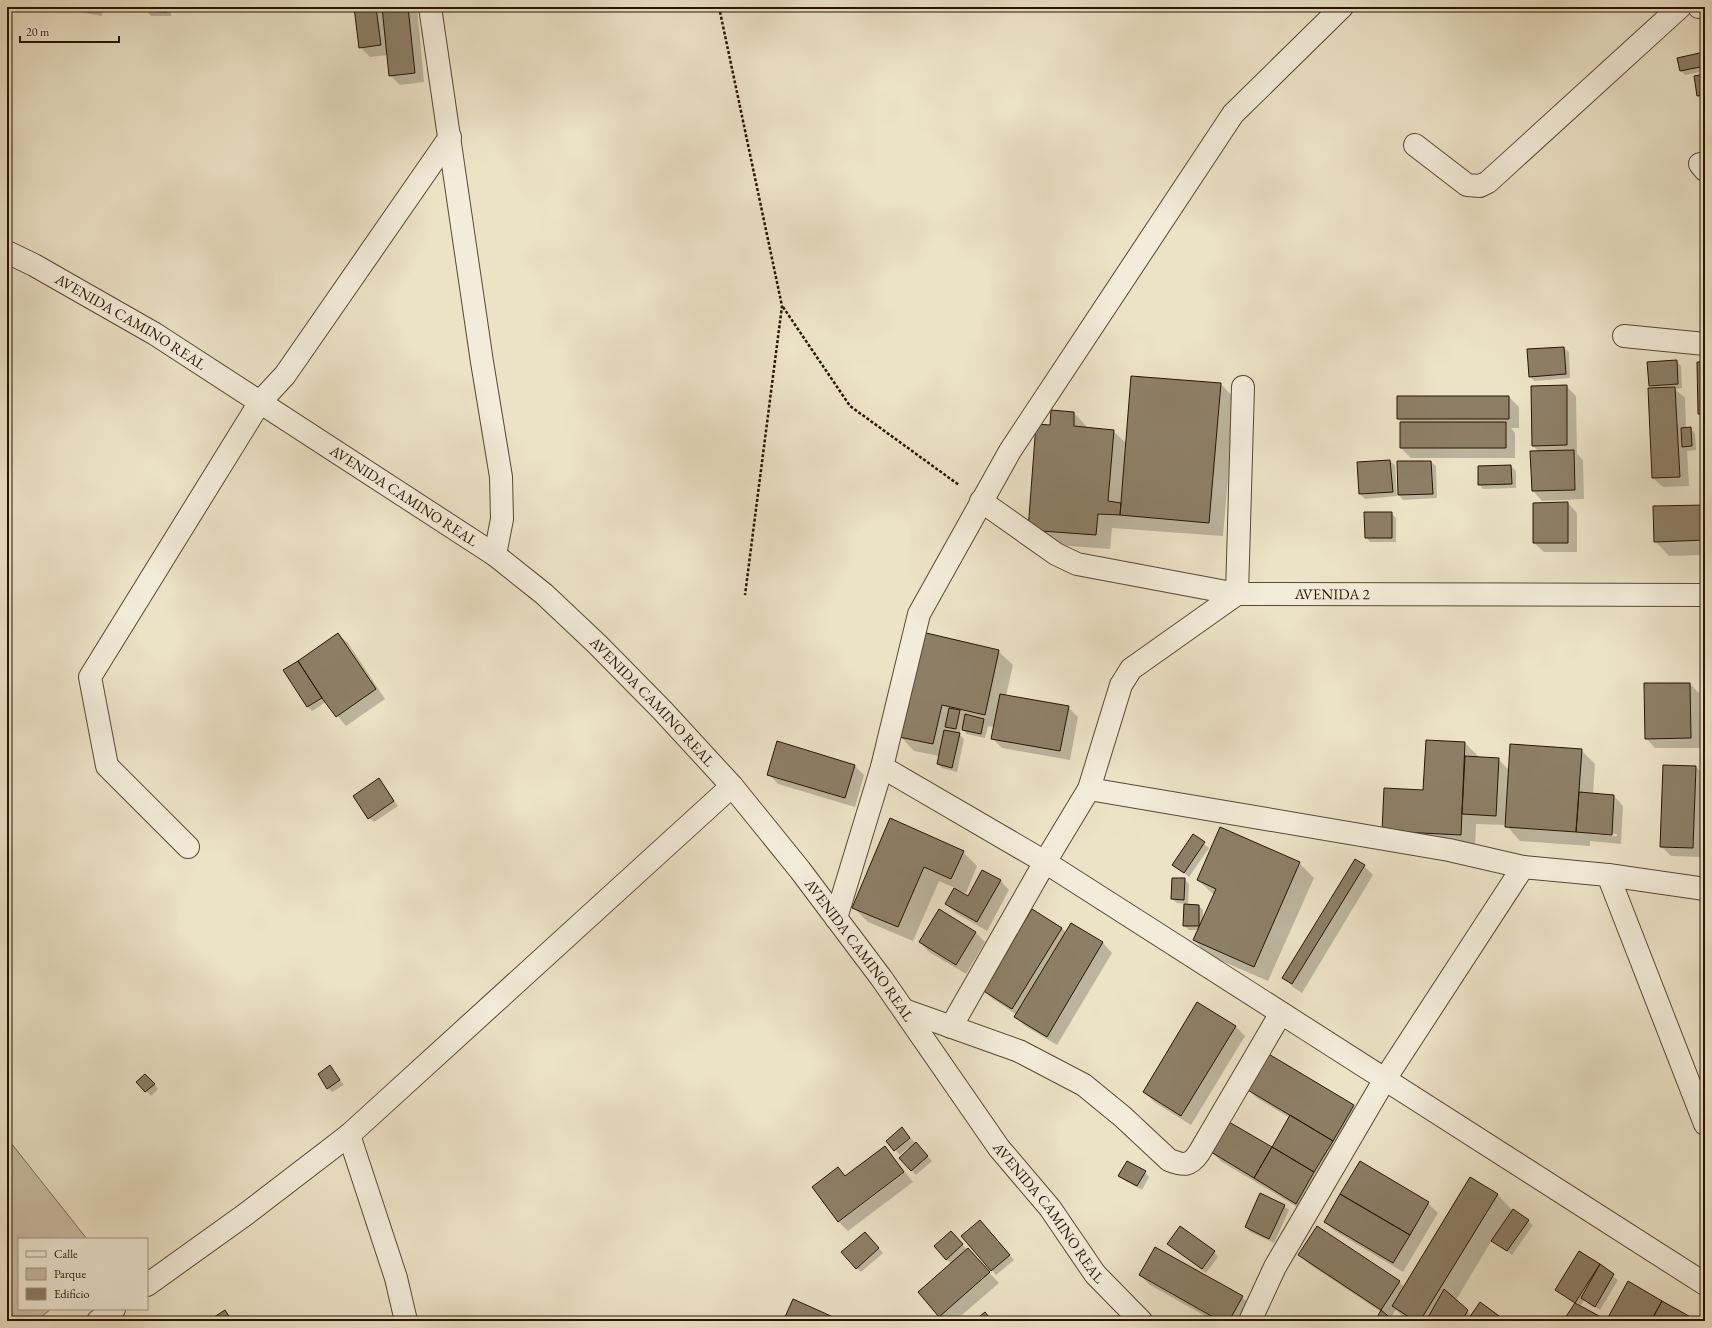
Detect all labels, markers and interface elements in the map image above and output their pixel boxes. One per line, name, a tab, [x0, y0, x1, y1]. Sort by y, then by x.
scale bar	[20, 18, 119, 44]
text: 20 m	[26, 24, 50, 40]
street label: AVENIDA CAMINO REAL	[51, 269, 210, 374]
street label: AVENIDA CAMINO REAL	[326, 440, 482, 550]
street label: AVENIDA 2	[1293, 584, 1371, 603]
street label: AVENIDA CAMINO REAL	[585, 632, 719, 770]
street label: AVENIDA CAMINO REAL	[800, 874, 919, 1025]
street label: AVENIDA CAMINO REAL	[988, 1138, 1109, 1287]
legend	[18, 1238, 148, 1310]
text: Calle	[54, 1246, 78, 1262]
text: Parque	[54, 1266, 86, 1282]
text: Edificio	[54, 1286, 90, 1302]

